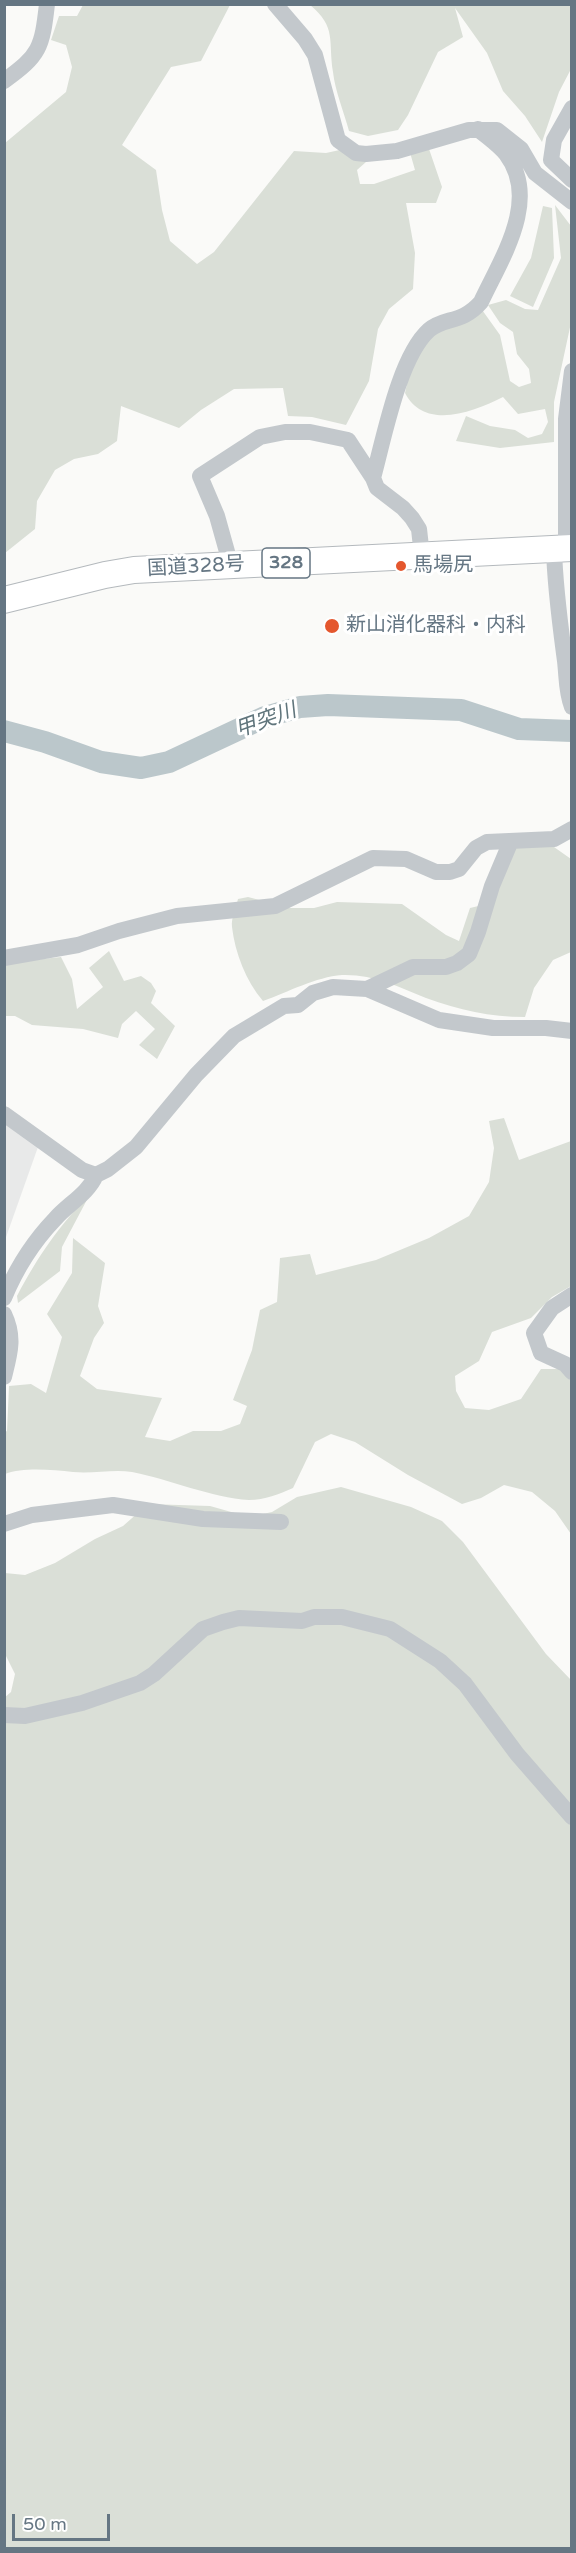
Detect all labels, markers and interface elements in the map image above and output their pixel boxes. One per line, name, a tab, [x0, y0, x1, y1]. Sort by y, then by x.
road number: 328	[262, 548, 310, 578]
street label: 国道328号	[147, 552, 245, 582]
place label: 馬場尻	[413, 554, 473, 578]
marker: 馬場尻	[394, 559, 408, 573]
place label: 新山消化器科・内科	[346, 614, 526, 638]
marker: 新山消化器科・内科	[323, 617, 341, 635]
water label: 甲突川	[232, 698, 300, 744]
scale bar	[15, 2502, 112, 2540]
text: 50 m	[23, 2513, 67, 2535]

